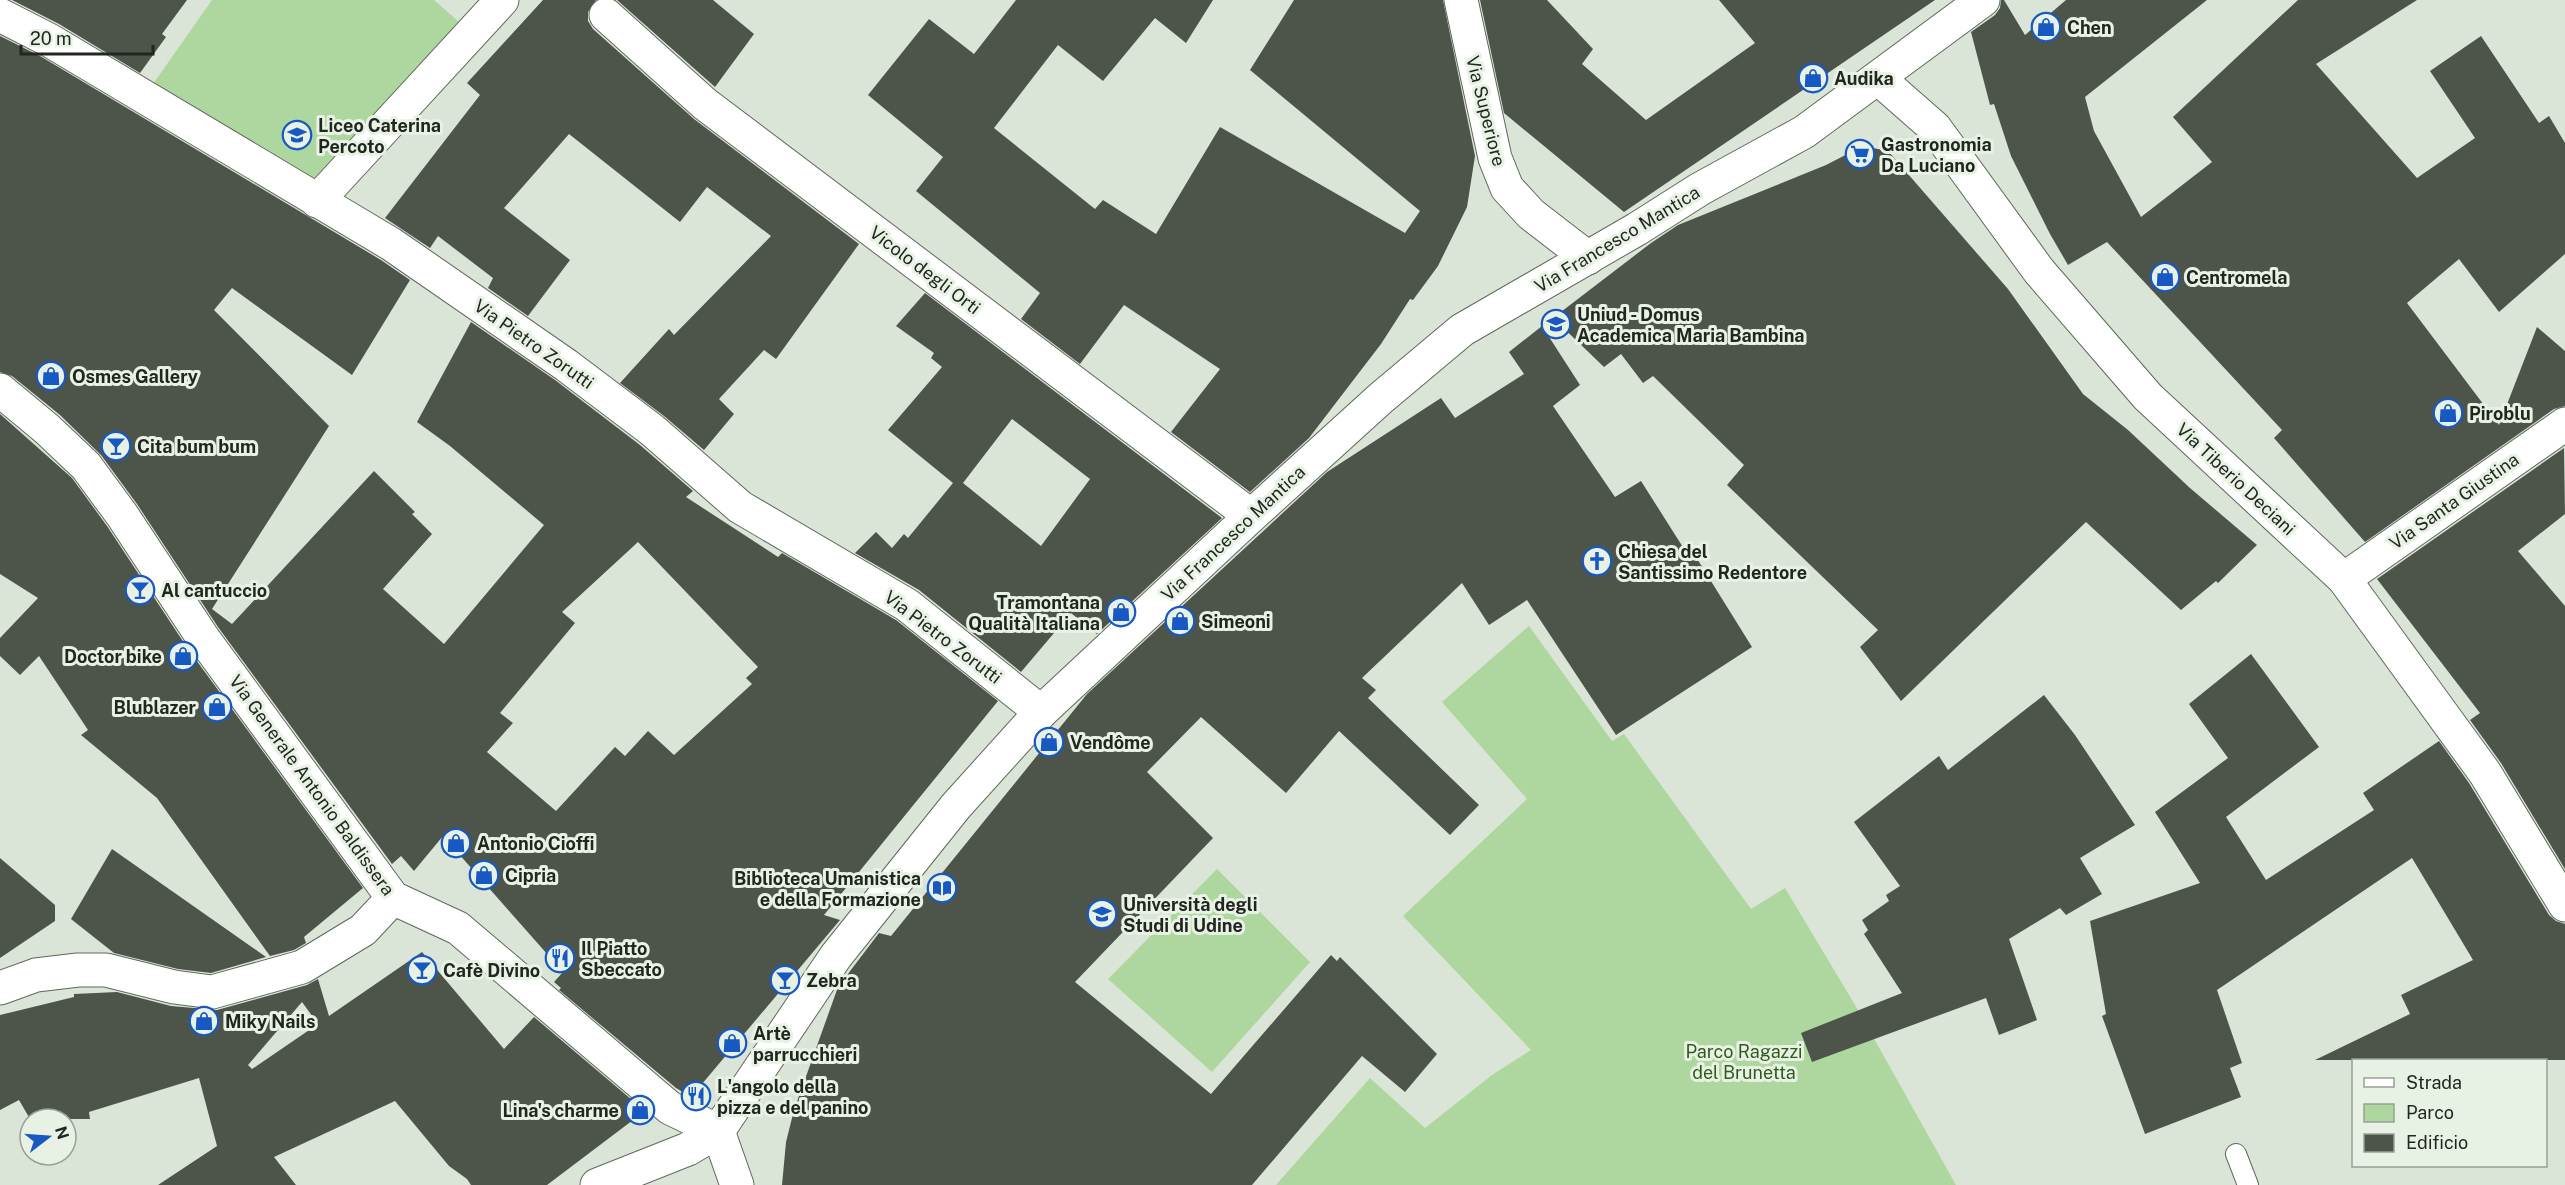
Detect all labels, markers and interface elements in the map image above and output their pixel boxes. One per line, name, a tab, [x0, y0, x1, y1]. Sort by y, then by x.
shop icon: Chen	[2030, 11, 2062, 43]
place label: Chen	[2067, 17, 2112, 38]
scale bar	[21, 18, 153, 56]
text: 20 m	[30, 28, 72, 49]
street label: Via Superiore	[1462, 54, 1510, 168]
shop icon: Audika	[1797, 62, 1829, 94]
place label: Audika	[1834, 68, 1894, 89]
place label: Liceo Caterina Percoto	[318, 115, 441, 157]
school or university icon: Liceo Caterina Percoto	[281, 119, 313, 151]
place label: Gastronomia Da Luciano	[1881, 134, 1992, 176]
supermarket icon: Gastronomia Da Luciano	[1844, 138, 1876, 170]
street label: Via Francesco Mantica	[1531, 181, 1703, 297]
street label: Vicolo degli Orti	[865, 222, 985, 318]
shop icon: Centromela	[2149, 261, 2181, 293]
place label: Centromela	[2186, 267, 2287, 288]
street label: Via Pietro Zorutti	[470, 295, 598, 393]
place label: Uniud - Domus Academica Maria Bambina	[1577, 304, 1805, 346]
school or university icon: Uniud - Domus Academica Maria Bambina	[1540, 308, 1572, 340]
shop icon: Osmes Gallery	[35, 360, 67, 392]
place label: Osmes Gallery	[72, 366, 198, 387]
shop icon: Piroblu	[2432, 397, 2464, 429]
place label: Piroblu	[2469, 403, 2531, 424]
street label: Via Tiberio Deciani	[2172, 419, 2300, 539]
bar icon: Cita bum bum	[100, 430, 132, 462]
place label: Cita bum bum	[137, 436, 256, 457]
street label: Via Santa Giustina	[2385, 449, 2523, 553]
street label: Via Francesco Mantica	[1157, 461, 1309, 605]
place label: Chiesa del Santissimo Redentore	[1618, 541, 1807, 583]
church icon: Chiesa del Santissimo Redentore	[1581, 545, 1613, 577]
bar icon: Al cantuccio	[124, 574, 156, 606]
place label: Al cantuccio	[161, 580, 267, 601]
street label: Via Pietro Zorutti	[880, 586, 1006, 688]
place label: Tramontana Qualità Italiana	[968, 592, 1100, 634]
shop icon: Tramontana Qualità Italiana	[1105, 596, 1137, 628]
shop icon: Simeoni	[1164, 605, 1196, 637]
place label: Simeoni	[1201, 611, 1271, 632]
shop icon: Doctor bike	[167, 640, 199, 672]
place label: Doctor bike	[64, 646, 162, 667]
street label: Via Generale Antonio Baldissera	[225, 671, 399, 899]
shop icon: Blublazer	[201, 691, 233, 723]
place label: Blublazer	[114, 697, 197, 718]
shop icon: Vendôme	[1033, 726, 1065, 758]
place label: Vendôme	[1070, 732, 1151, 753]
shop icon: Antonio Cioffi	[440, 827, 472, 859]
place label: Antonio Cioffi	[477, 833, 595, 854]
shop icon: Cipria	[468, 859, 500, 891]
place label: Cipria	[505, 865, 556, 886]
place label: Biblioteca Umanistica e della Formazione	[734, 868, 921, 910]
library icon: Biblioteca Umanistica e della Formazione	[926, 872, 958, 904]
place label: Università degli Studi di Udine	[1123, 894, 1257, 936]
school or university icon: Università degli Studi di Udine	[1086, 898, 1118, 930]
place label: Il Piatto Sbeccato	[581, 938, 662, 980]
restaurant icon: Il Piatto Sbeccato	[544, 942, 576, 974]
bar icon: Cafè Divino	[406, 954, 438, 986]
place label: Cafè Divino	[443, 960, 540, 981]
bar icon: Zebra	[769, 964, 801, 996]
place label: Zebra	[806, 970, 857, 991]
shop icon: Miky Nails	[188, 1005, 220, 1037]
place label: Miky Nails	[225, 1011, 316, 1032]
place label: Artè parrucchieri	[753, 1023, 857, 1065]
shop icon: Artè parrucchieri	[716, 1027, 748, 1059]
park label: Parco Ragazzi del Brunetta	[1685, 1041, 1803, 1083]
legend	[2352, 1059, 2547, 1167]
text: Strada	[2406, 1072, 2462, 1093]
place label: L'angolo della pizza e del panino	[717, 1076, 868, 1118]
restaurant icon: L'angolo della pizza e del panino	[680, 1080, 712, 1112]
shop icon: Lina's charme	[624, 1094, 656, 1126]
place label: Lina's charme	[502, 1100, 619, 1121]
text: Parco	[2406, 1102, 2454, 1123]
north arrow	[18, 1107, 78, 1167]
text: N	[51, 1124, 73, 1142]
text: Edificio	[2406, 1132, 2468, 1153]

